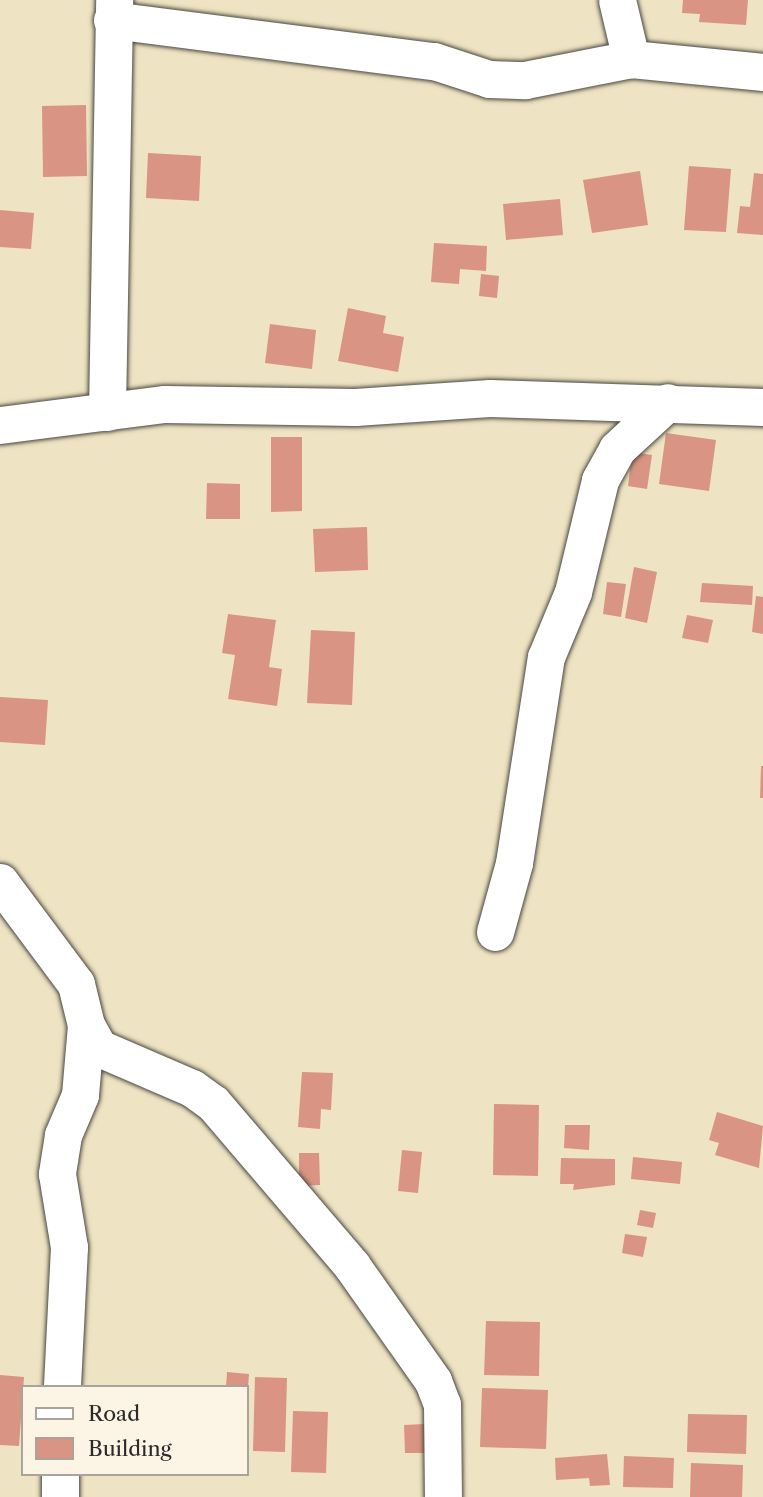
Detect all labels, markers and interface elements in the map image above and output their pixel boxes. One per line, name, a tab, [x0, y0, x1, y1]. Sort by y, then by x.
legend	[21, 1385, 248, 1476]
text: Road	[88, 1401, 140, 1426]
text: Building	[88, 1436, 172, 1461]

